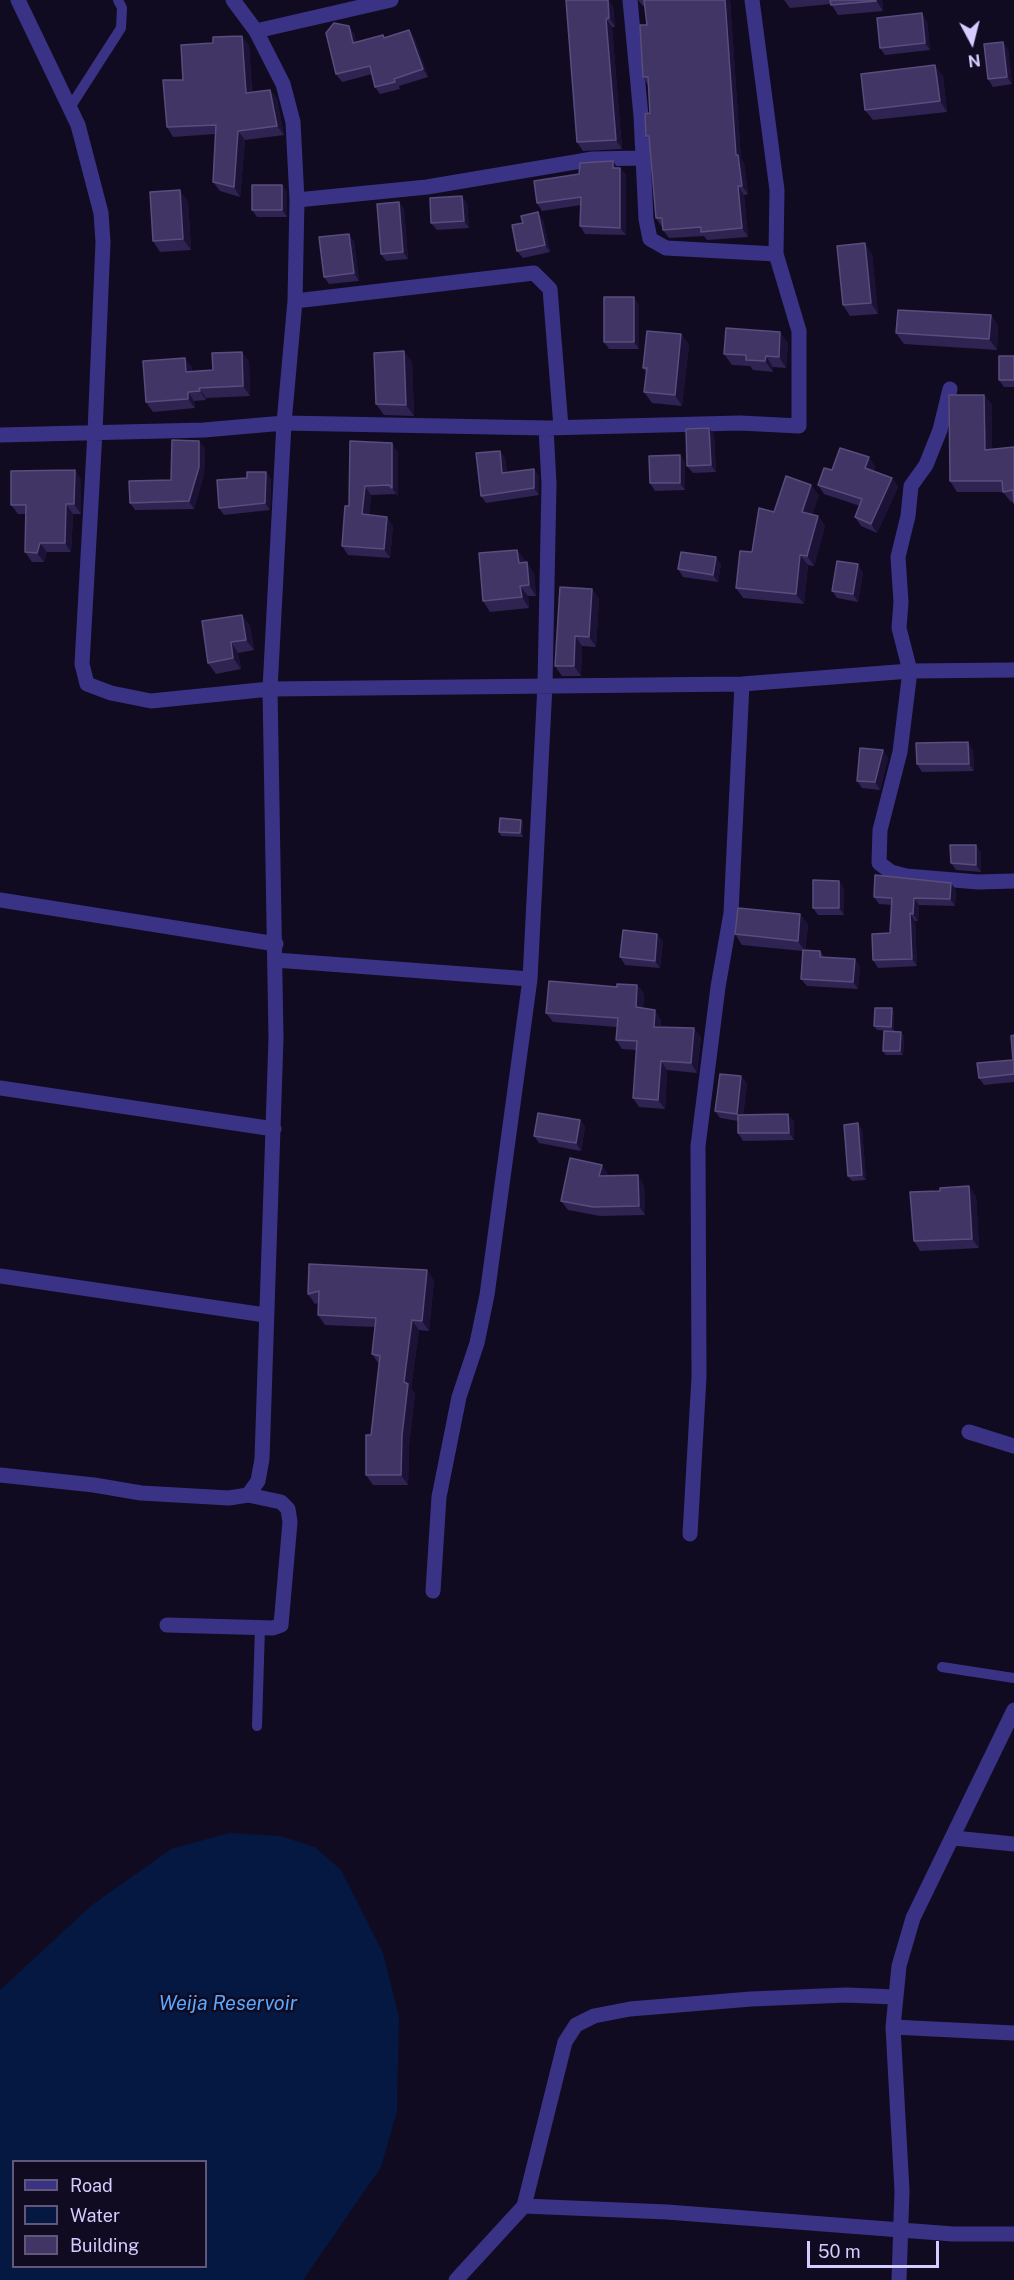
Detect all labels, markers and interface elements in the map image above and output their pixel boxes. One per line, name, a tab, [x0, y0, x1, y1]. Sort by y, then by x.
north arrow	[942, 12, 1002, 72]
text: N	[967, 50, 982, 71]
water label: Weija Reservoir	[159, 1992, 297, 2016]
legend	[12, 2160, 207, 2268]
text: Road	[70, 2175, 113, 2196]
text: Water	[70, 2205, 120, 2226]
scale bar	[810, 2229, 942, 2267]
text: Building	[70, 2235, 139, 2256]
text: 50 m	[818, 2241, 861, 2262]

